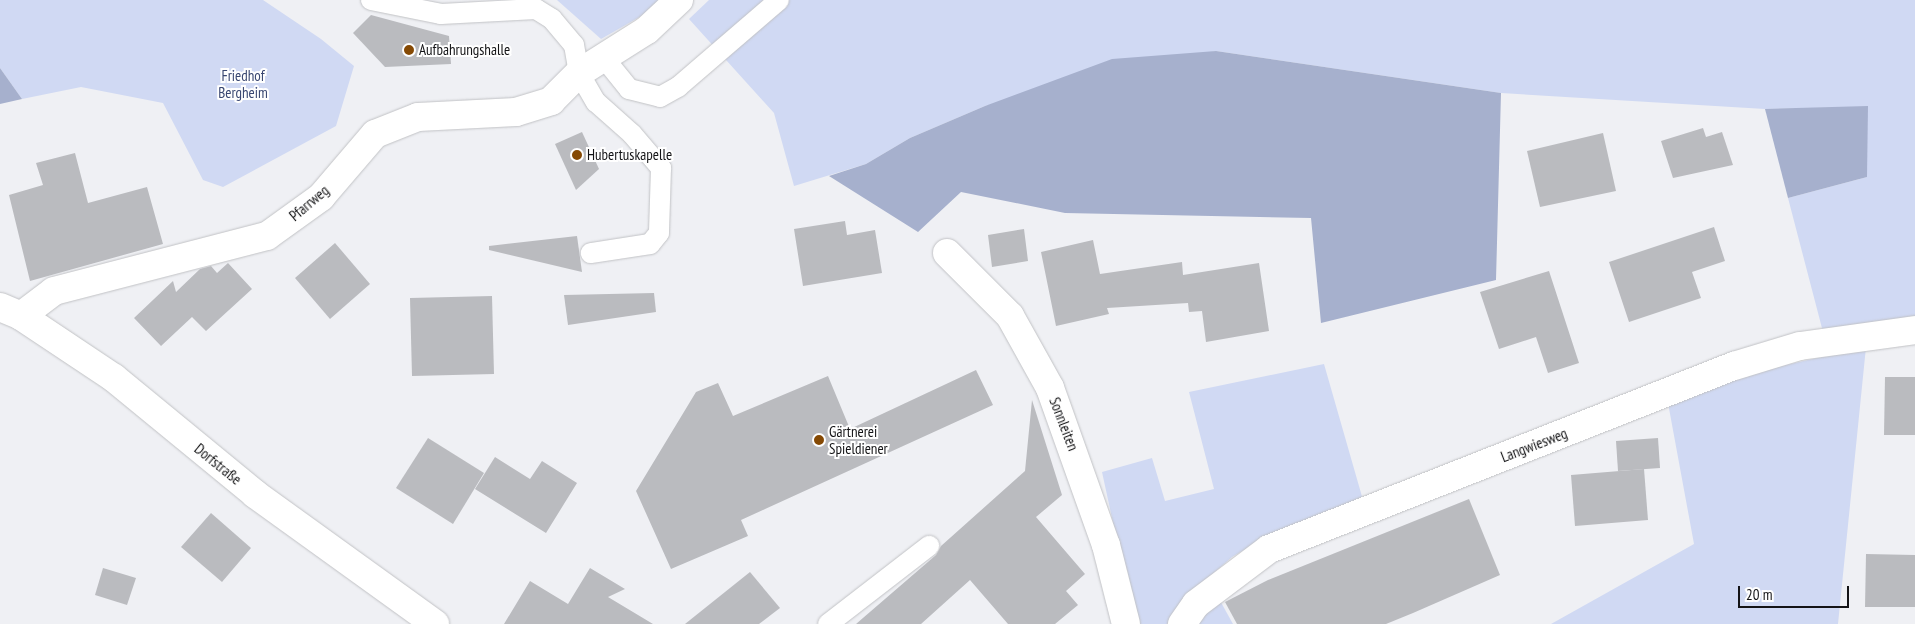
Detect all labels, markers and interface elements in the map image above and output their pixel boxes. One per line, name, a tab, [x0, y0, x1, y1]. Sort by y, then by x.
place label: Aufbahrungshalle	[419, 41, 510, 59]
marker: Aufbahrungshalle	[403, 44, 415, 56]
park label: Friedhof Bergheim	[218, 66, 268, 101]
place label: Hubertuskapelle	[587, 146, 672, 164]
marker: Hubertuskapelle	[571, 149, 583, 161]
street label: Pfarrweg	[286, 181, 332, 225]
street label: Sonnleiten	[1046, 395, 1082, 453]
place label: Gärtnerei Spieldiener	[829, 422, 888, 457]
street label: Langwiesweg	[1498, 424, 1570, 466]
marker: Gärtnerei Spieldiener	[813, 434, 825, 446]
street label: Dorfstraße	[191, 440, 245, 488]
scale bar	[1740, 576, 1851, 608]
text: 20 m	[1746, 585, 1772, 604]

